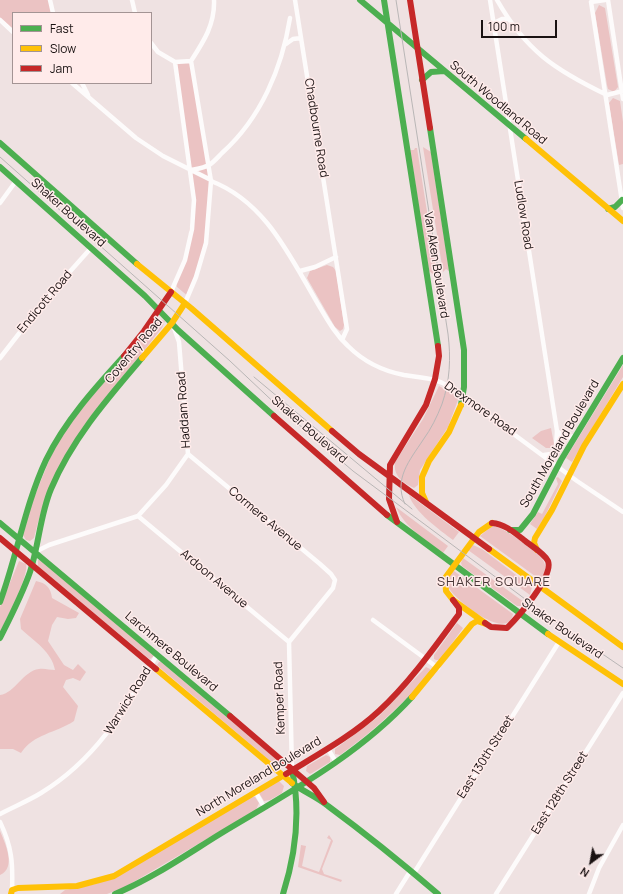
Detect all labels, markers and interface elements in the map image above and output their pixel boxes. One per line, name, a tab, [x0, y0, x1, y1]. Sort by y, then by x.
legend	[12, 12, 152, 84]
scale bar	[483, 12, 559, 38]
text: 100 m	[488, 18, 520, 35]
text: Fast	[50, 20, 74, 37]
text: Slow	[50, 40, 76, 57]
street label: South Woodland Road	[447, 58, 549, 148]
text: Jam	[50, 60, 72, 77]
street label: Chadbourne Road	[301, 77, 331, 179]
street label: Shaker Boulevard	[28, 176, 108, 250]
street label: Ludlow Road	[510, 179, 536, 251]
street label: Van Aken Boulevard	[420, 211, 452, 319]
street label: Endicott Road	[15, 268, 75, 336]
street label: Coventry Road	[102, 315, 166, 387]
street label: Haddam Road	[174, 371, 194, 449]
street label: South Moreland Boulevard	[517, 377, 603, 511]
street label: Drexmore Road	[441, 379, 519, 439]
street label: Shaker Boulevard	[268, 393, 350, 467]
street label: Cormere Avenue	[225, 484, 305, 554]
street label: Ardoon Avenue	[177, 547, 251, 611]
district label: SHAKER SQUARE	[437, 574, 551, 590]
street label: Shaker Boulevard	[519, 596, 605, 662]
street label: Larchmere Boulevard	[122, 609, 220, 695]
street label: Kemper Road	[272, 661, 288, 735]
street label: Warwick Road	[101, 664, 155, 738]
street label: East 130th Street	[455, 713, 517, 801]
street label: North Moreland Boulevard	[194, 734, 324, 820]
street label: East 128th Street	[529, 749, 591, 837]
north arrow	[571, 842, 611, 882]
text: N	[577, 864, 592, 881]

